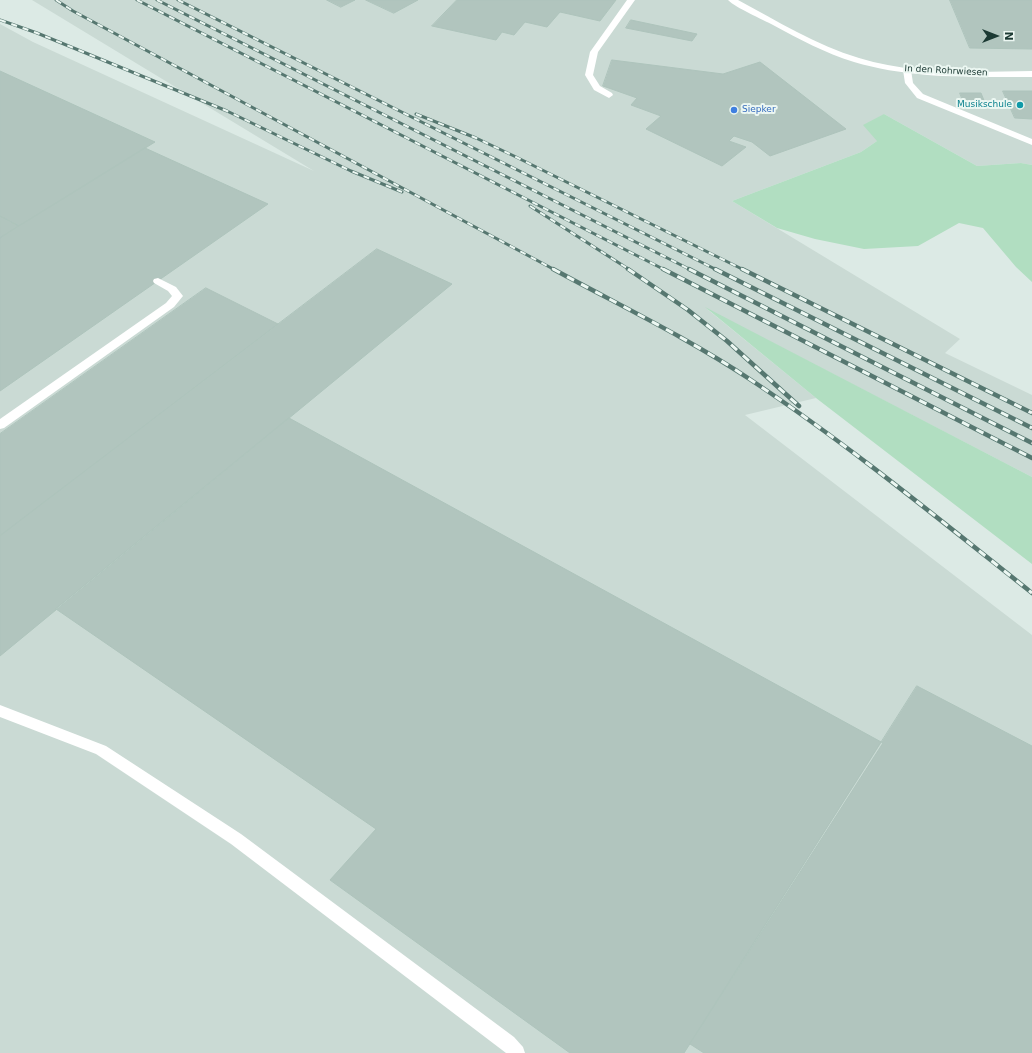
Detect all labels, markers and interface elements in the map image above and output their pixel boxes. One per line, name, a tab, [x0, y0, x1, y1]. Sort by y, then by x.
north arrow	[976, 16, 1016, 56]
text: N	[1002, 31, 1015, 41]
street label: In den Rohrwiesen	[904, 63, 988, 79]
place label: Musikschule	[957, 100, 1012, 110]
marker: Musikschule	[1015, 100, 1025, 110]
marker: Siepker	[729, 105, 739, 115]
place label: Siepker	[742, 105, 776, 115]

